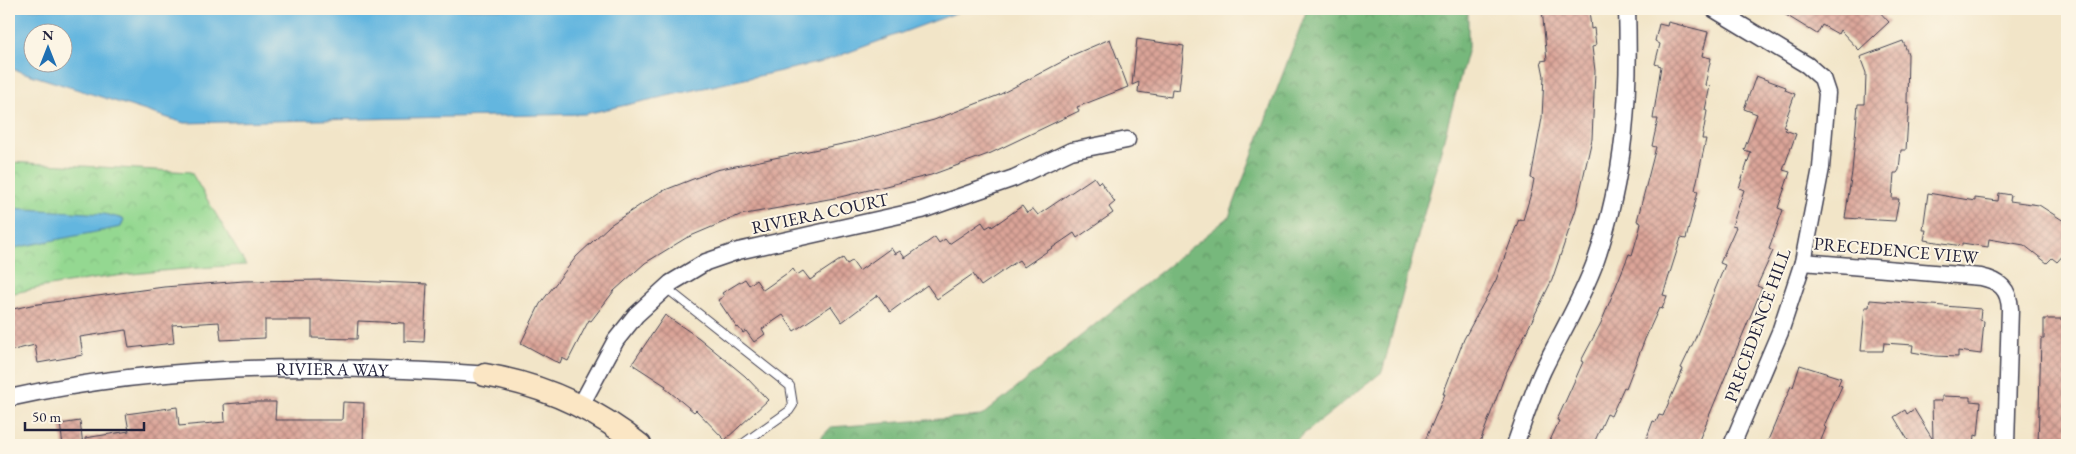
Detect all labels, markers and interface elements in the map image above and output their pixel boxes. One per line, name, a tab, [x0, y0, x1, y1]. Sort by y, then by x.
north arrow	[22, 22, 72, 72]
text: N	[42, 26, 54, 44]
street label: RIVIERA COURT	[749, 187, 892, 239]
street label: PRECEDENCE VIEW	[1813, 231, 1980, 269]
street label: PRECEDENCE HILL	[1718, 244, 1796, 405]
street label: RIVIERA WAY	[275, 356, 390, 381]
scale bar	[25, 399, 144, 431]
text: 50 m	[32, 407, 61, 426]

